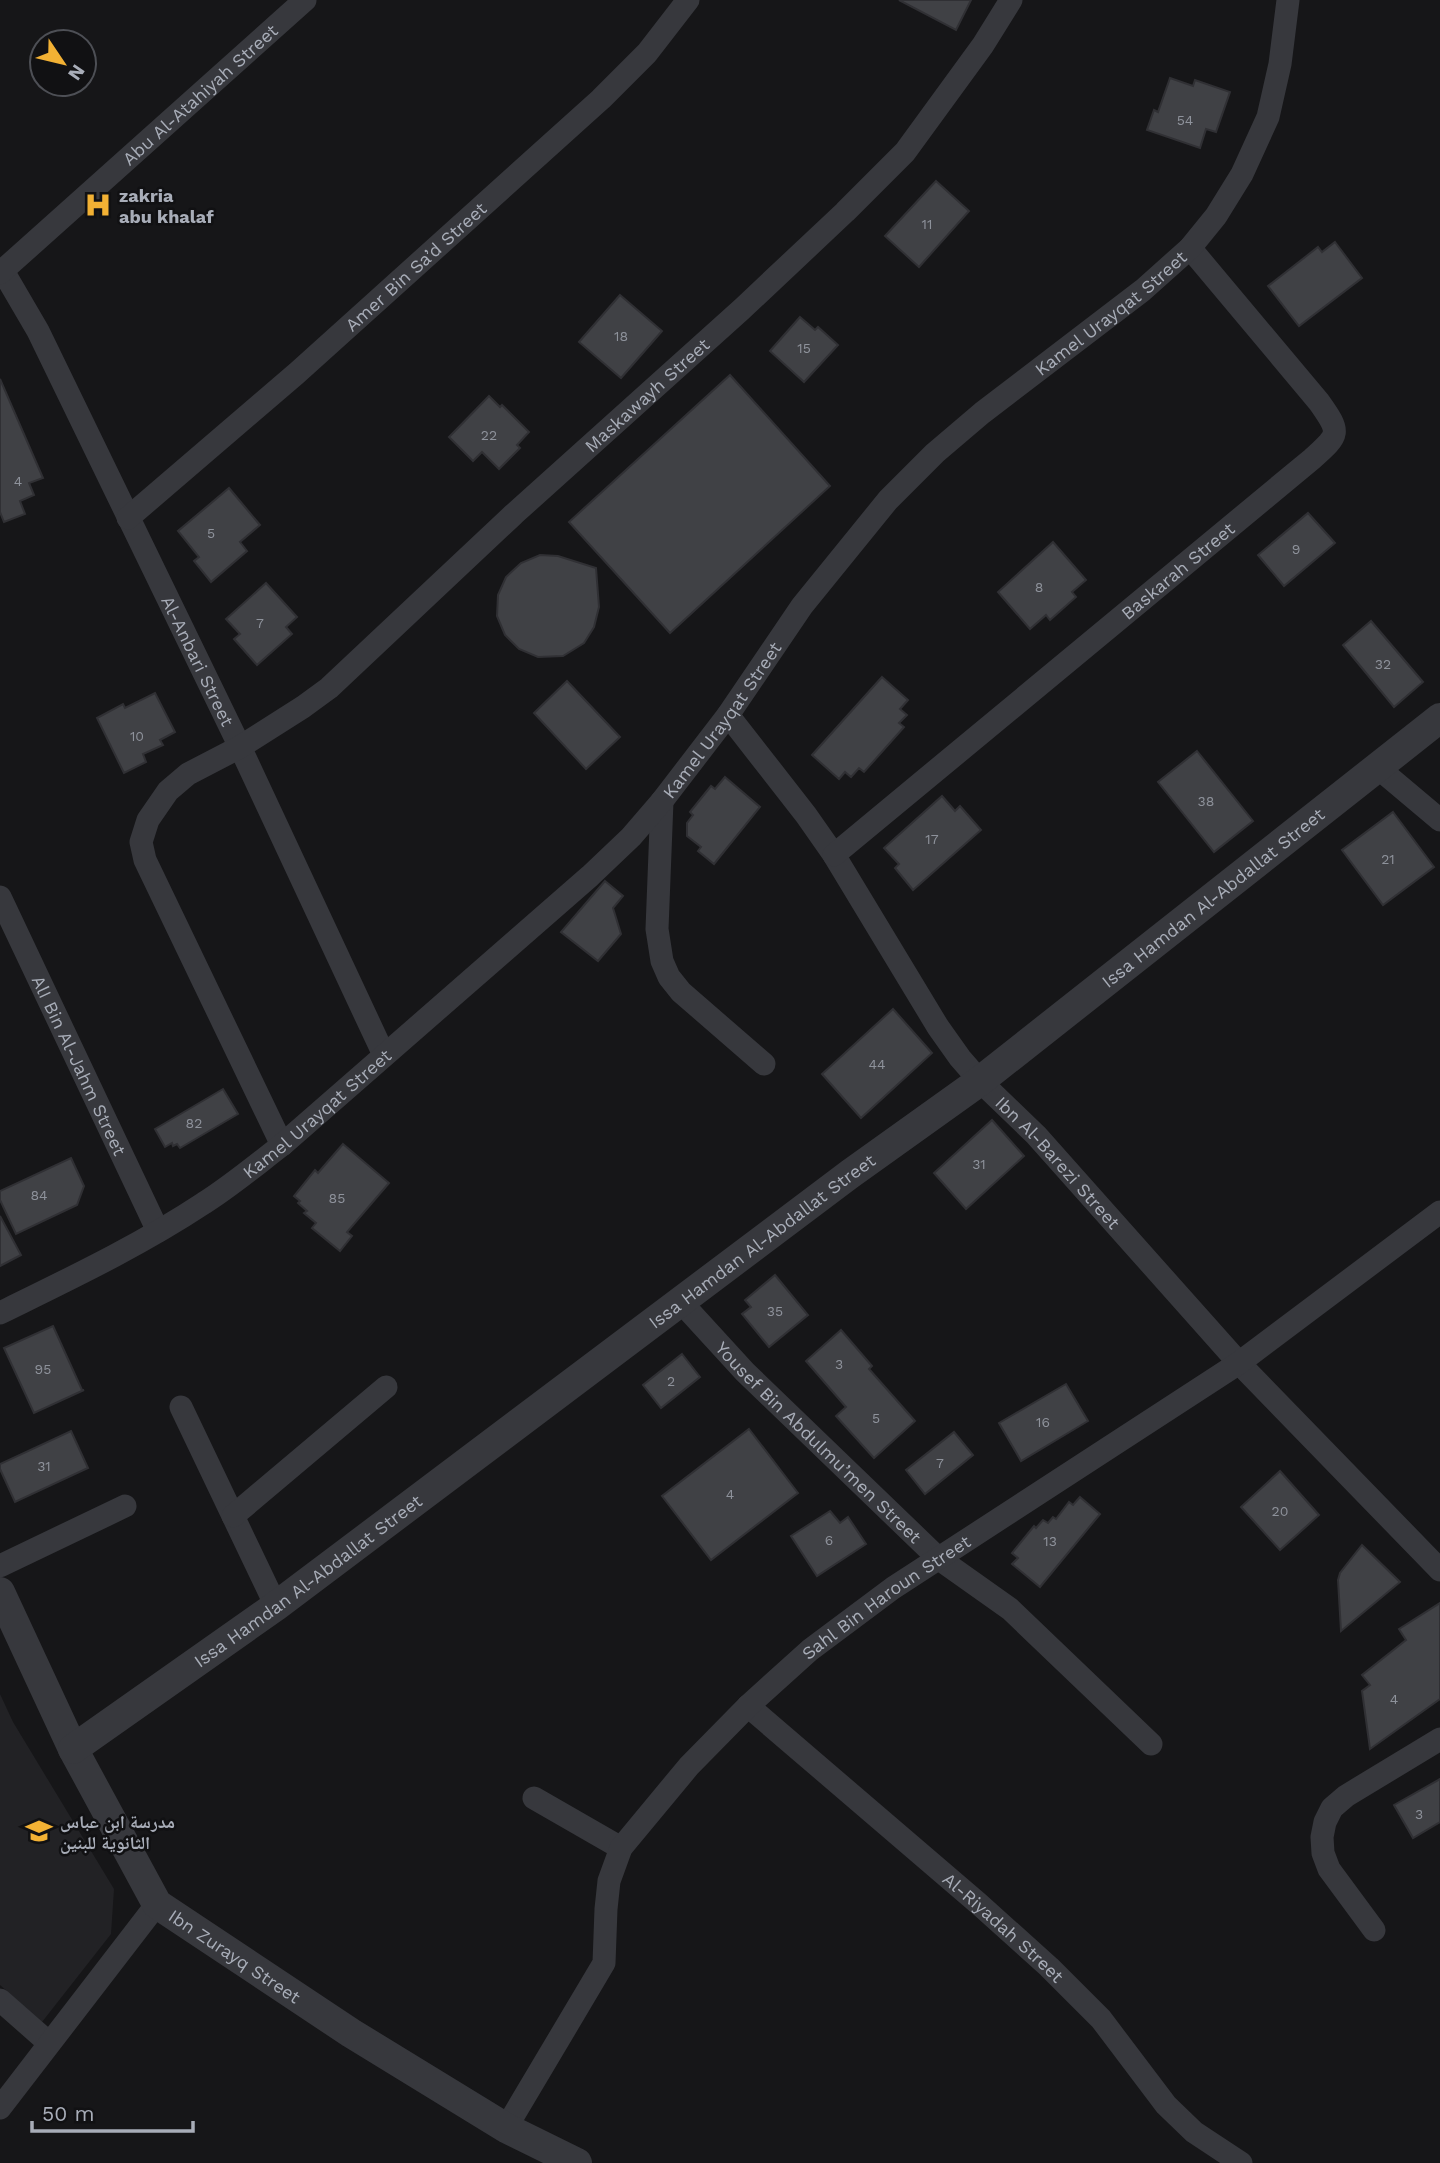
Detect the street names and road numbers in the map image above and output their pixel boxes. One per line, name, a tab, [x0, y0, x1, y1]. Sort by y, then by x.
street label: Abu Al-Atahiyah Street	[118, 19, 282, 169]
street label: Amer Bin Sa’d Street	[341, 197, 490, 335]
street label: Kamel Urayqat Street	[1030, 246, 1191, 380]
street label: Maskawayh Street	[580, 333, 714, 456]
street label: Baskarah Street	[1117, 517, 1239, 623]
street label: Al-Anbari Street	[158, 592, 239, 730]
street label: Kamel Urayqat Street	[658, 637, 785, 802]
street label: Issa Hamdan Al-Abdallat Street	[1097, 803, 1329, 992]
street label: AlI Bin Al-Jahm Street	[28, 972, 131, 1159]
street label: Kamel Urayqat Street	[238, 1044, 395, 1182]
street label: Ibn Al-Barezi Street	[992, 1092, 1125, 1233]
street label: Issa Hamdan Al-Abdallat Street	[644, 1149, 879, 1332]
street label: Yousef Bin Abdulmu’men Street	[712, 1337, 926, 1547]
street label: Issa Hamdan Al-Abdallat Street	[190, 1489, 426, 1671]
street label: Sahl Bin Haroun Street	[797, 1530, 974, 1663]
street label: Al-Riyadah Street	[939, 1868, 1069, 1987]
street label: Ibn Zurayq Street	[165, 1905, 305, 2007]

